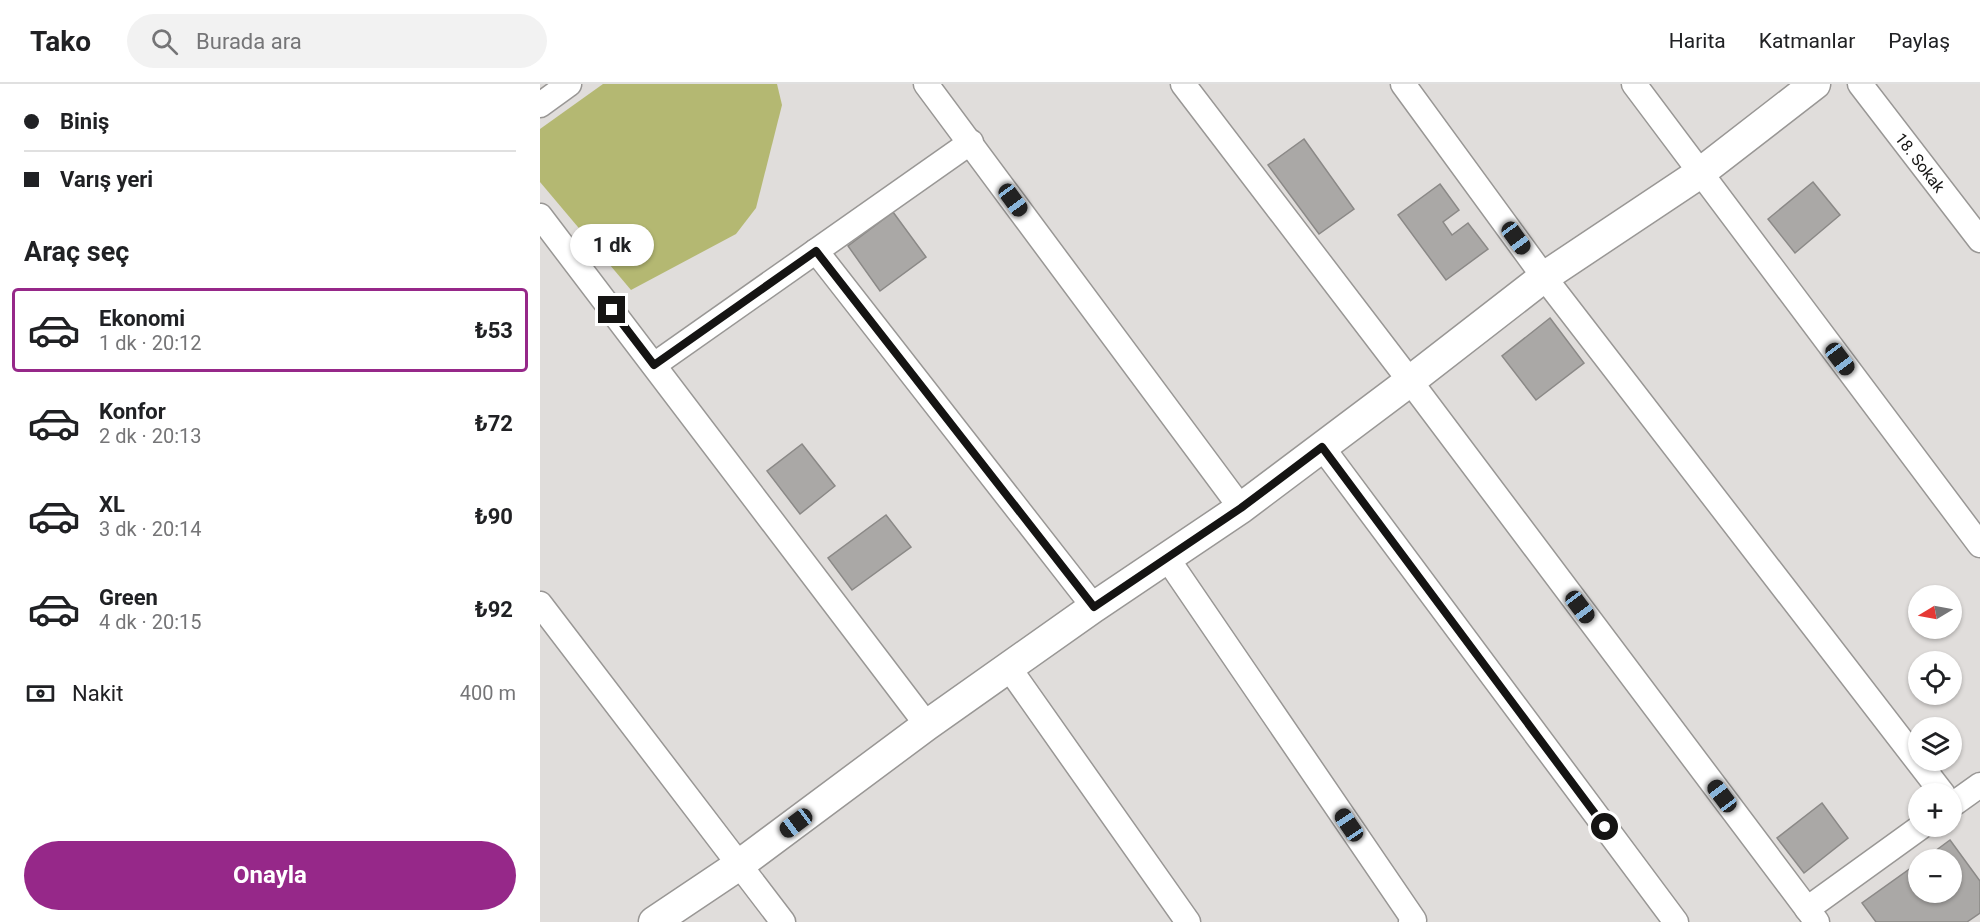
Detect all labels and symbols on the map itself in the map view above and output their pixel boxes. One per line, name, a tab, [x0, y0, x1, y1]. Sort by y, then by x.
street label: 18. Sokak	[1891, 129, 1949, 197]
car	[995, 180, 1031, 220]
car	[1498, 218, 1534, 258]
callout: 1 dk	[570, 223, 654, 265]
route end	[598, 296, 625, 323]
car	[1822, 339, 1858, 379]
north arrow	[1908, 585, 1962, 639]
car	[1562, 587, 1598, 627]
car	[1704, 776, 1740, 816]
car	[776, 805, 816, 841]
car	[1331, 805, 1367, 845]
route start	[1591, 813, 1618, 840]

